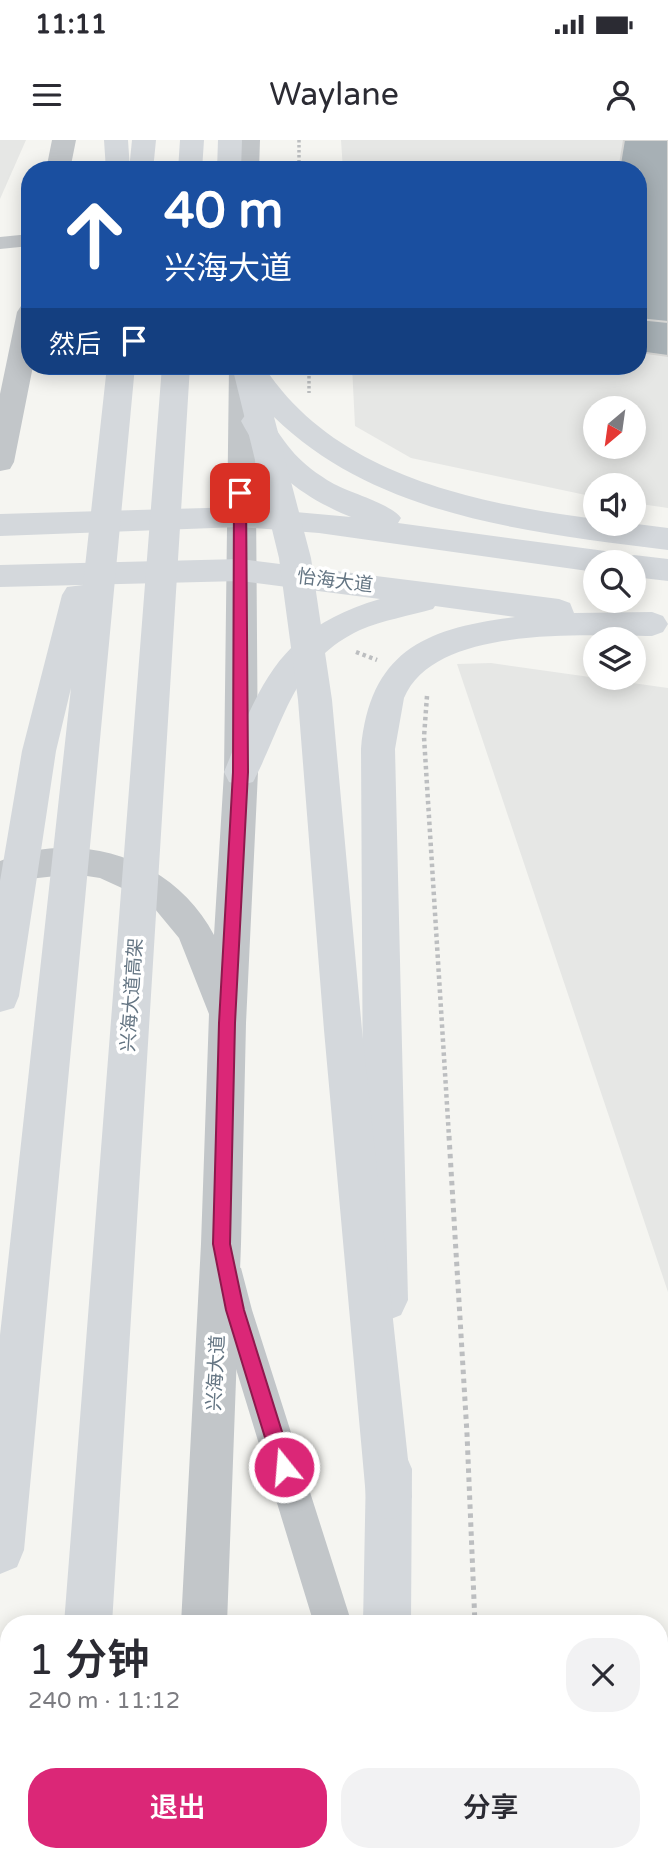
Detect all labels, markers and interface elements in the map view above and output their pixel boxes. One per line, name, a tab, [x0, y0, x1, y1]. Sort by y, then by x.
text: 11:11	[35, 9, 107, 40]
icon: menu	[28, 76, 66, 114]
text: Waylane	[269, 76, 399, 114]
icon: person	[602, 76, 640, 114]
text: 40 m	[164, 182, 283, 241]
icon: ahead	[49, 189, 140, 280]
text: 兴海大道	[164, 250, 292, 288]
icon: arrive	[115, 322, 153, 360]
text: 然后	[49, 329, 101, 360]
north arrow	[583, 396, 646, 458]
map controls	[583, 396, 646, 690]
pin	[210, 463, 270, 523]
button: sound	[583, 473, 646, 536]
icon: arrive	[221, 474, 259, 512]
button: search	[583, 550, 646, 613]
street label: 怡海大道	[296, 565, 374, 597]
button: layers	[583, 627, 646, 690]
street label: 兴海大道高架	[117, 937, 147, 1053]
street label: 兴海大道	[203, 1334, 229, 1412]
position arrow	[247, 1430, 321, 1504]
text: 1 分钟	[28, 1635, 149, 1686]
button: close	[566, 1638, 640, 1712]
text: 240 m · 11:12	[28, 1687, 180, 1715]
button: 退出	[28, 1768, 327, 1848]
button: 分享	[341, 1768, 640, 1848]

